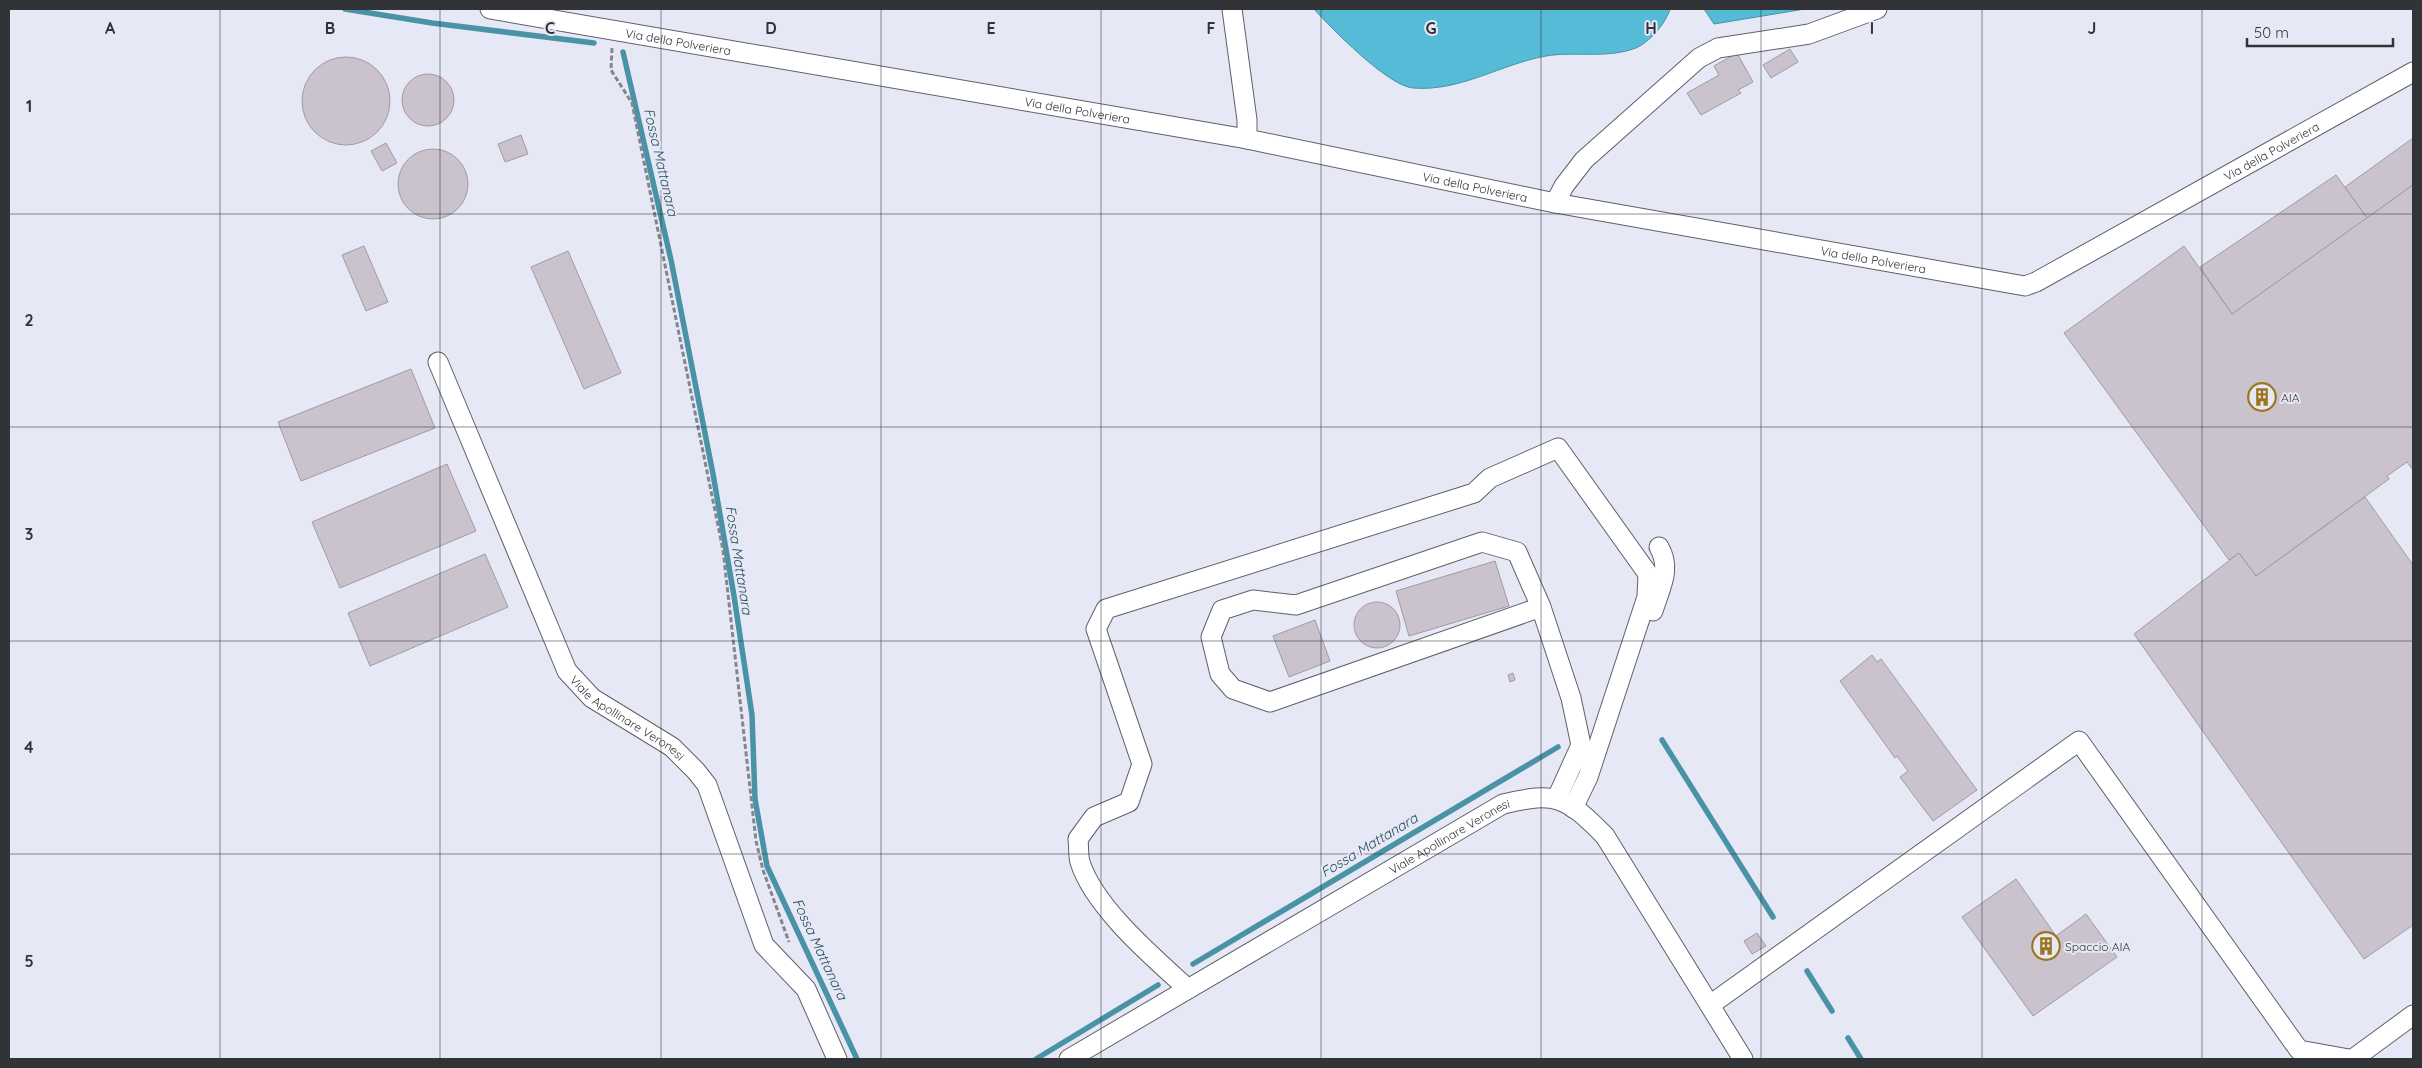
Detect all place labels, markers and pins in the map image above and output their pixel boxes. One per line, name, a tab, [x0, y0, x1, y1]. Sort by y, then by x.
building icon: AIA	[2247, 382, 2277, 412]
place label: AIA	[2281, 390, 2300, 405]
building icon: Spaccio AIA	[2031, 931, 2061, 961]
place label: Spaccio AIA	[2065, 939, 2131, 954]

